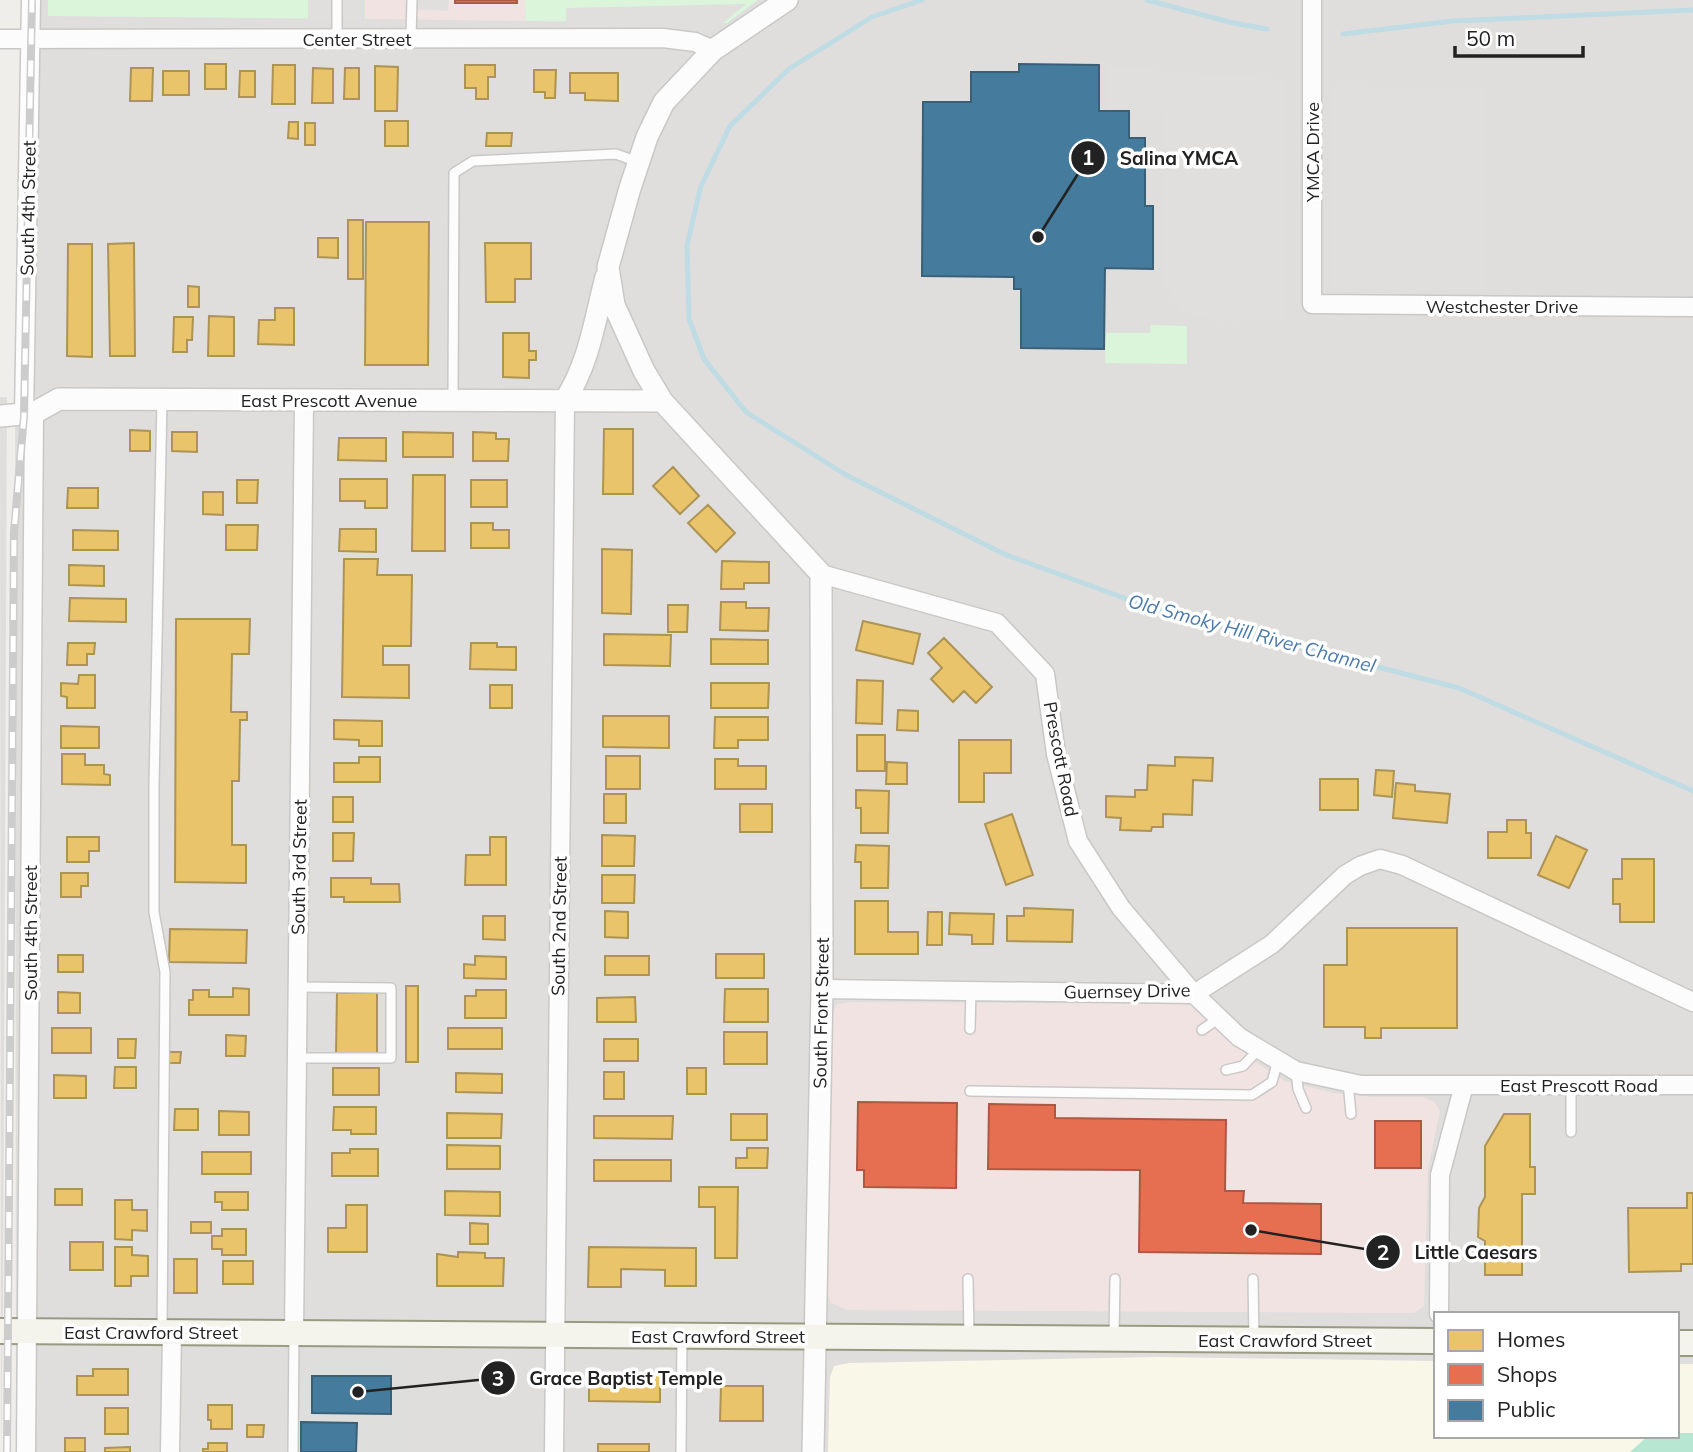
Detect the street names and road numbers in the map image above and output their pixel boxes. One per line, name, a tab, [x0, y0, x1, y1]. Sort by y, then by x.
street label: Center Street	[302, 28, 412, 51]
street label: YMCA Drive	[1301, 102, 1324, 203]
street label: South 4th Street	[15, 140, 41, 276]
street label: Westchester Drive	[1426, 295, 1578, 318]
street label: East Prescott Avenue	[241, 389, 417, 412]
street label: Prescott Road	[1039, 699, 1083, 819]
street label: South 3rd Street	[286, 799, 312, 935]
street label: South 2nd Street	[546, 856, 572, 996]
street label: South 4th Street	[19, 865, 42, 1001]
street label: South Front Street	[808, 937, 834, 1089]
street label: Guernsey Drive	[1063, 978, 1191, 1004]
street label: East Prescott Road	[1500, 1074, 1658, 1097]
street label: East Crawford Street	[64, 1321, 238, 1344]
street label: East Crawford Street	[631, 1325, 805, 1348]
street label: East Crawford Street	[1198, 1329, 1372, 1352]

